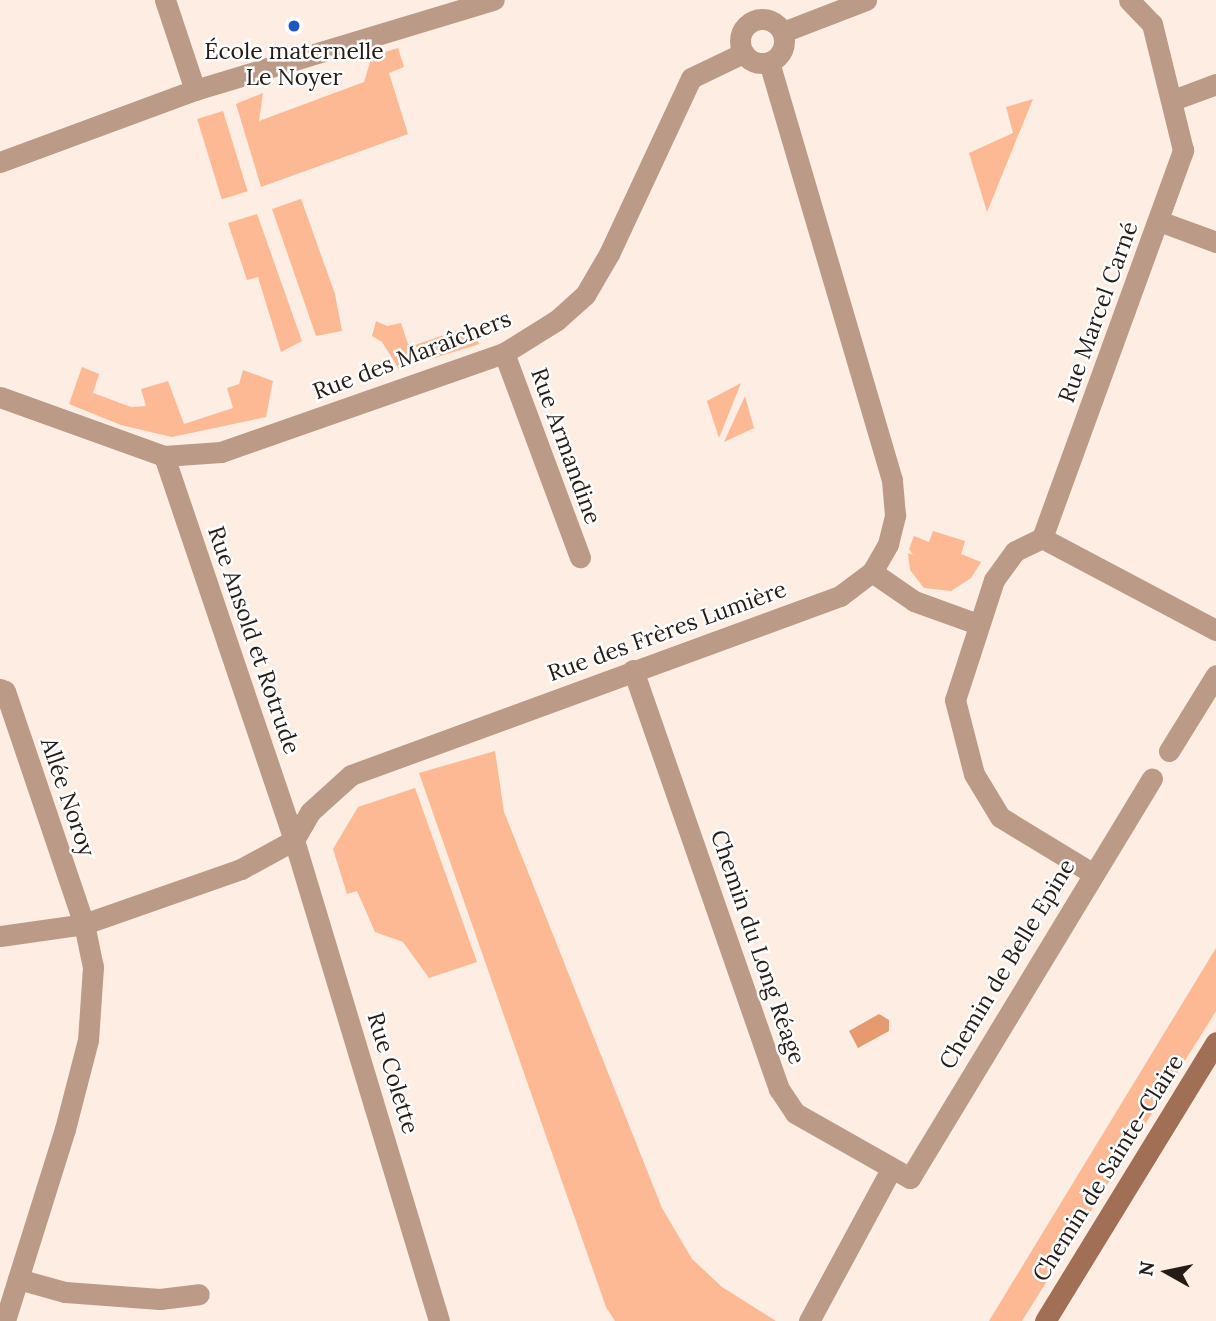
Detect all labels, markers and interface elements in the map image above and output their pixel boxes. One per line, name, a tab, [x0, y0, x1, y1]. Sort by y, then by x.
marker: École maternelle Le Noyer	[286, 18, 302, 34]
place label: École maternelle Le Noyer	[204, 37, 384, 91]
street label: Rue Marcel Carné	[1052, 218, 1144, 406]
street label: Rue des Maraîchers	[309, 305, 515, 405]
street label: Rue Armandine	[525, 364, 607, 528]
street label: Rue Ansold et Rotrude	[202, 523, 306, 757]
street label: Rue des Frères Lumière	[544, 575, 790, 687]
street label: Allée Noroy	[35, 734, 101, 860]
street label: Chemin du Long Réage	[705, 826, 811, 1068]
street label: Chemin de Belle Epine	[933, 854, 1081, 1074]
street label: Rue Colette	[361, 1009, 425, 1137]
street label: Chemin de Sainte-Claire	[1027, 1049, 1189, 1287]
north arrow	[1132, 1237, 1202, 1307]
text: N	[1133, 1260, 1159, 1278]

